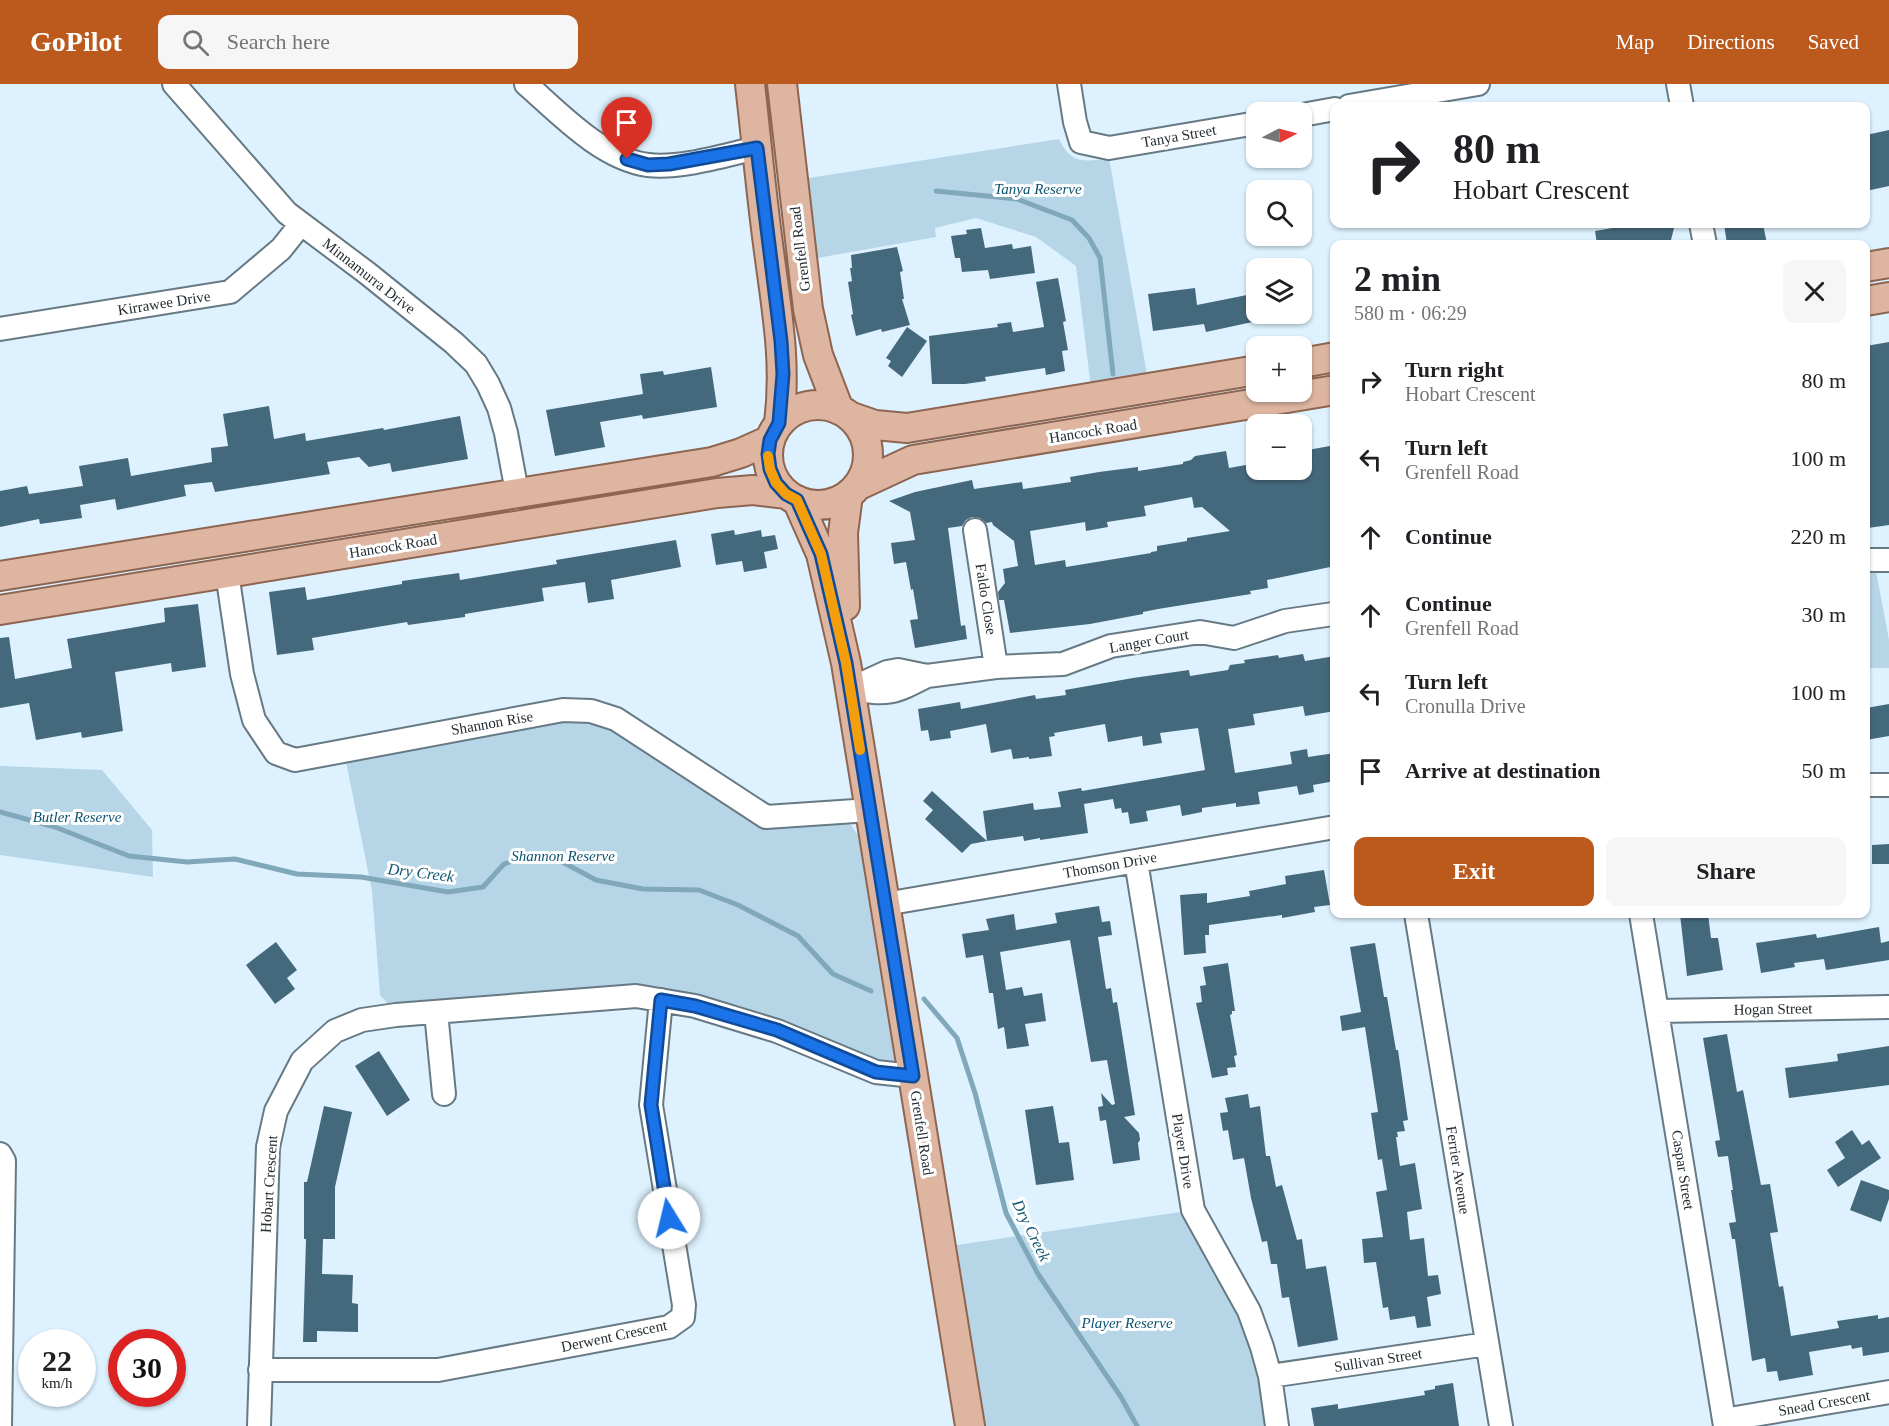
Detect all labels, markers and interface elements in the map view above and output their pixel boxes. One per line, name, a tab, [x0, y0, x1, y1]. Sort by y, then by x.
search box	[158, 15, 578, 69]
text: GoPilot	[30, 26, 122, 57]
icon: search	[179, 26, 212, 59]
text: Search here	[227, 29, 330, 54]
text: Map	[1616, 30, 1654, 54]
text: Directions	[1687, 30, 1775, 54]
text: Saved	[1808, 30, 1859, 54]
pin	[601, 97, 652, 159]
north arrow	[1246, 102, 1312, 168]
map controls	[1246, 102, 1312, 480]
icon: arrive	[610, 106, 643, 139]
street label: Tanya Street	[1141, 121, 1218, 150]
icon: right	[1354, 126, 1432, 204]
text: 80 m	[1453, 126, 1541, 172]
text: Hobart Crescent	[1453, 175, 1629, 205]
button: search	[1246, 180, 1312, 246]
park label: Tanya Reserve	[994, 181, 1082, 197]
street label: Grenfell Road	[787, 205, 813, 292]
street label: Minnamurra Drive	[320, 235, 419, 317]
button: layers	[1246, 258, 1312, 324]
text: 2 min	[1354, 259, 1441, 299]
button: close	[1783, 260, 1846, 323]
street label: Kirrawee Drive	[116, 288, 212, 318]
text: 580 m · 06:29	[1354, 302, 1467, 324]
button: +	[1246, 336, 1312, 402]
text: Turn right	[1405, 357, 1504, 382]
icon: right	[1354, 365, 1387, 398]
text: 80 m	[1801, 368, 1846, 393]
text: Hobart Crescent	[1405, 383, 1536, 405]
button: −	[1246, 414, 1312, 480]
street label: Hancock Road	[1048, 416, 1139, 446]
text: Turn left	[1405, 435, 1488, 460]
icon: left	[1354, 443, 1387, 476]
text: 100 m	[1790, 446, 1846, 471]
text: Grenfell Road	[1405, 461, 1519, 483]
icon: ahead	[1354, 521, 1387, 554]
text: Continue	[1405, 524, 1492, 549]
text: 220 m	[1790, 524, 1846, 549]
street label: Hancock Road	[348, 531, 439, 561]
street label: Faldo Close	[972, 562, 1000, 636]
text: Continue	[1405, 591, 1492, 616]
icon: ahead	[1354, 599, 1387, 632]
text: 30 m	[1801, 602, 1846, 627]
text: Grenfell Road	[1405, 617, 1519, 639]
street label: Langer Court	[1108, 626, 1191, 656]
text: Turn left	[1405, 669, 1488, 694]
icon: left	[1354, 677, 1387, 710]
text: 100 m	[1790, 680, 1846, 705]
text: Cronulla Drive	[1405, 695, 1526, 717]
street label: Shannon Rise	[450, 708, 535, 738]
icon: arrive	[1354, 755, 1387, 788]
text: Arrive at destination	[1405, 758, 1601, 783]
text: 50 m	[1801, 758, 1846, 783]
park label: Butler Reserve	[33, 809, 122, 825]
button: Exit	[1354, 837, 1594, 906]
button: Share	[1606, 837, 1846, 906]
park label: Shannon Reserve	[511, 848, 615, 864]
street label: Thomson Drive	[1062, 849, 1158, 881]
water label: Dry Creek	[386, 860, 456, 886]
street label: Hogan Street	[1733, 1000, 1813, 1018]
street label: Grenfell Road	[907, 1090, 937, 1177]
street label: Player Drive	[1169, 1112, 1197, 1190]
street label: Ferrier Avenue	[1443, 1125, 1473, 1216]
street label: Caspar Street	[1669, 1129, 1697, 1212]
street label: Hobart Crescent	[258, 1134, 280, 1233]
position arrow	[637, 1186, 701, 1250]
water label: Dry Creek	[1008, 1196, 1054, 1265]
park label: Player Reserve	[1080, 1315, 1173, 1331]
street label: Derwent Crescent	[560, 1317, 669, 1355]
speed limit sign: 30	[108, 1329, 186, 1407]
text: 22	[42, 1344, 72, 1377]
street label: Sullivan Street	[1333, 1345, 1424, 1375]
text: km/h	[42, 1375, 72, 1391]
street label: Snead Crescent	[1777, 1387, 1872, 1419]

